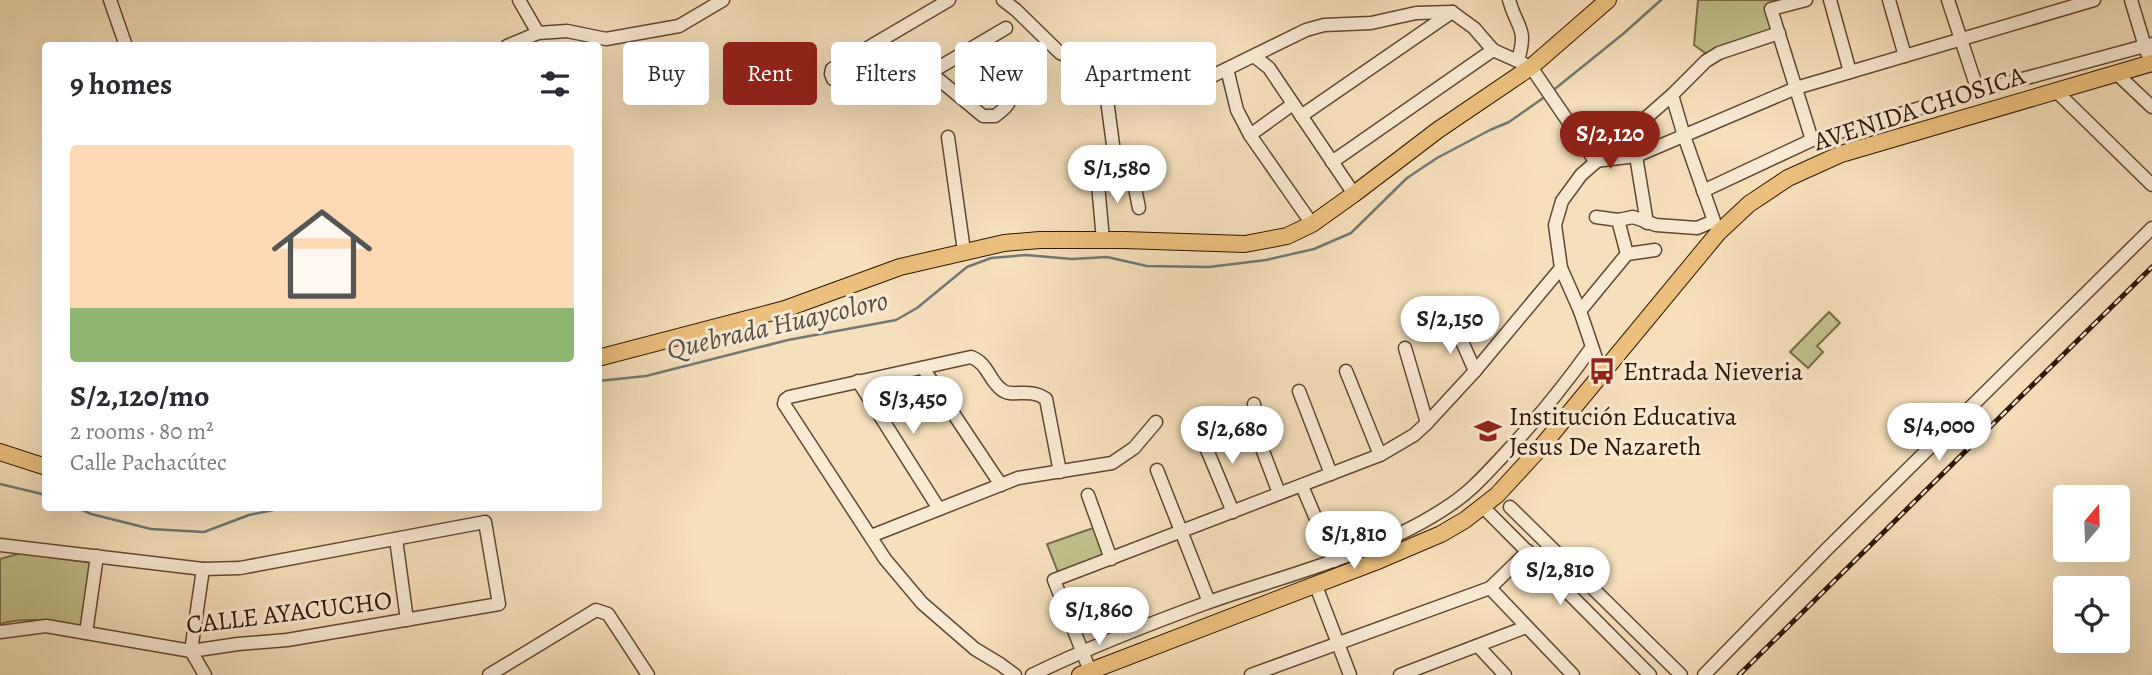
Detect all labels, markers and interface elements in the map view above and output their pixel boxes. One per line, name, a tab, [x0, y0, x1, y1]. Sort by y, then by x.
chip: Buy	[623, 42, 709, 105]
chip: Rent	[723, 42, 817, 105]
chip: Filters	[831, 42, 941, 105]
chip: New	[955, 42, 1047, 105]
chip: Apartment	[1061, 42, 1216, 105]
street label: AVENIDA CHOSICA	[1808, 58, 2030, 159]
text: 9 homes	[70, 64, 172, 104]
icon: filters	[536, 65, 574, 103]
pin: S/2,120	[1545, 111, 1675, 171]
text: S/2,120	[1576, 118, 1644, 149]
pin: S/1,580	[1052, 146, 1182, 205]
text: S/1,580	[1084, 152, 1150, 183]
icon: home	[259, 191, 385, 317]
water label: Quebrada Huaycoloro	[663, 281, 892, 369]
pin: S/2,150	[1385, 296, 1515, 356]
text: S/2,150	[1417, 303, 1483, 334]
place label: Entrada Nieveria	[1623, 354, 1803, 389]
bus stop icon: Entrada Nieveria	[1587, 356, 1617, 386]
text: S/2,120/mo	[70, 376, 209, 416]
pin: S/3,450	[848, 376, 978, 436]
text: S/3,450	[879, 383, 947, 414]
place label: Institución Educativa Jesus De Nazareth	[1509, 399, 1737, 464]
pin: S/4,000	[1874, 404, 2004, 463]
pin: S/2,680	[1167, 406, 1297, 466]
text: S/4,000	[1903, 410, 1975, 441]
text: S/2,680	[1197, 413, 1267, 444]
text: 2 rooms · 80 m²	[70, 416, 214, 447]
school or university icon: Institución Educativa Jesus De Nazareth	[1473, 416, 1503, 446]
text: Calle Pachacútec	[70, 447, 227, 478]
north arrow	[2053, 485, 2130, 562]
map controls	[2053, 485, 2130, 653]
pin: S/1,810	[1289, 512, 1419, 571]
text: S/1,810	[1321, 518, 1387, 549]
pin: S/2,810	[1495, 548, 1625, 607]
text: S/2,810	[1526, 554, 1594, 585]
button: locate	[2053, 576, 2130, 653]
street label: CALLE AYACUCHO	[184, 583, 394, 642]
pin: S/1,860	[1034, 588, 1164, 647]
text: S/1,860	[1065, 594, 1133, 625]

